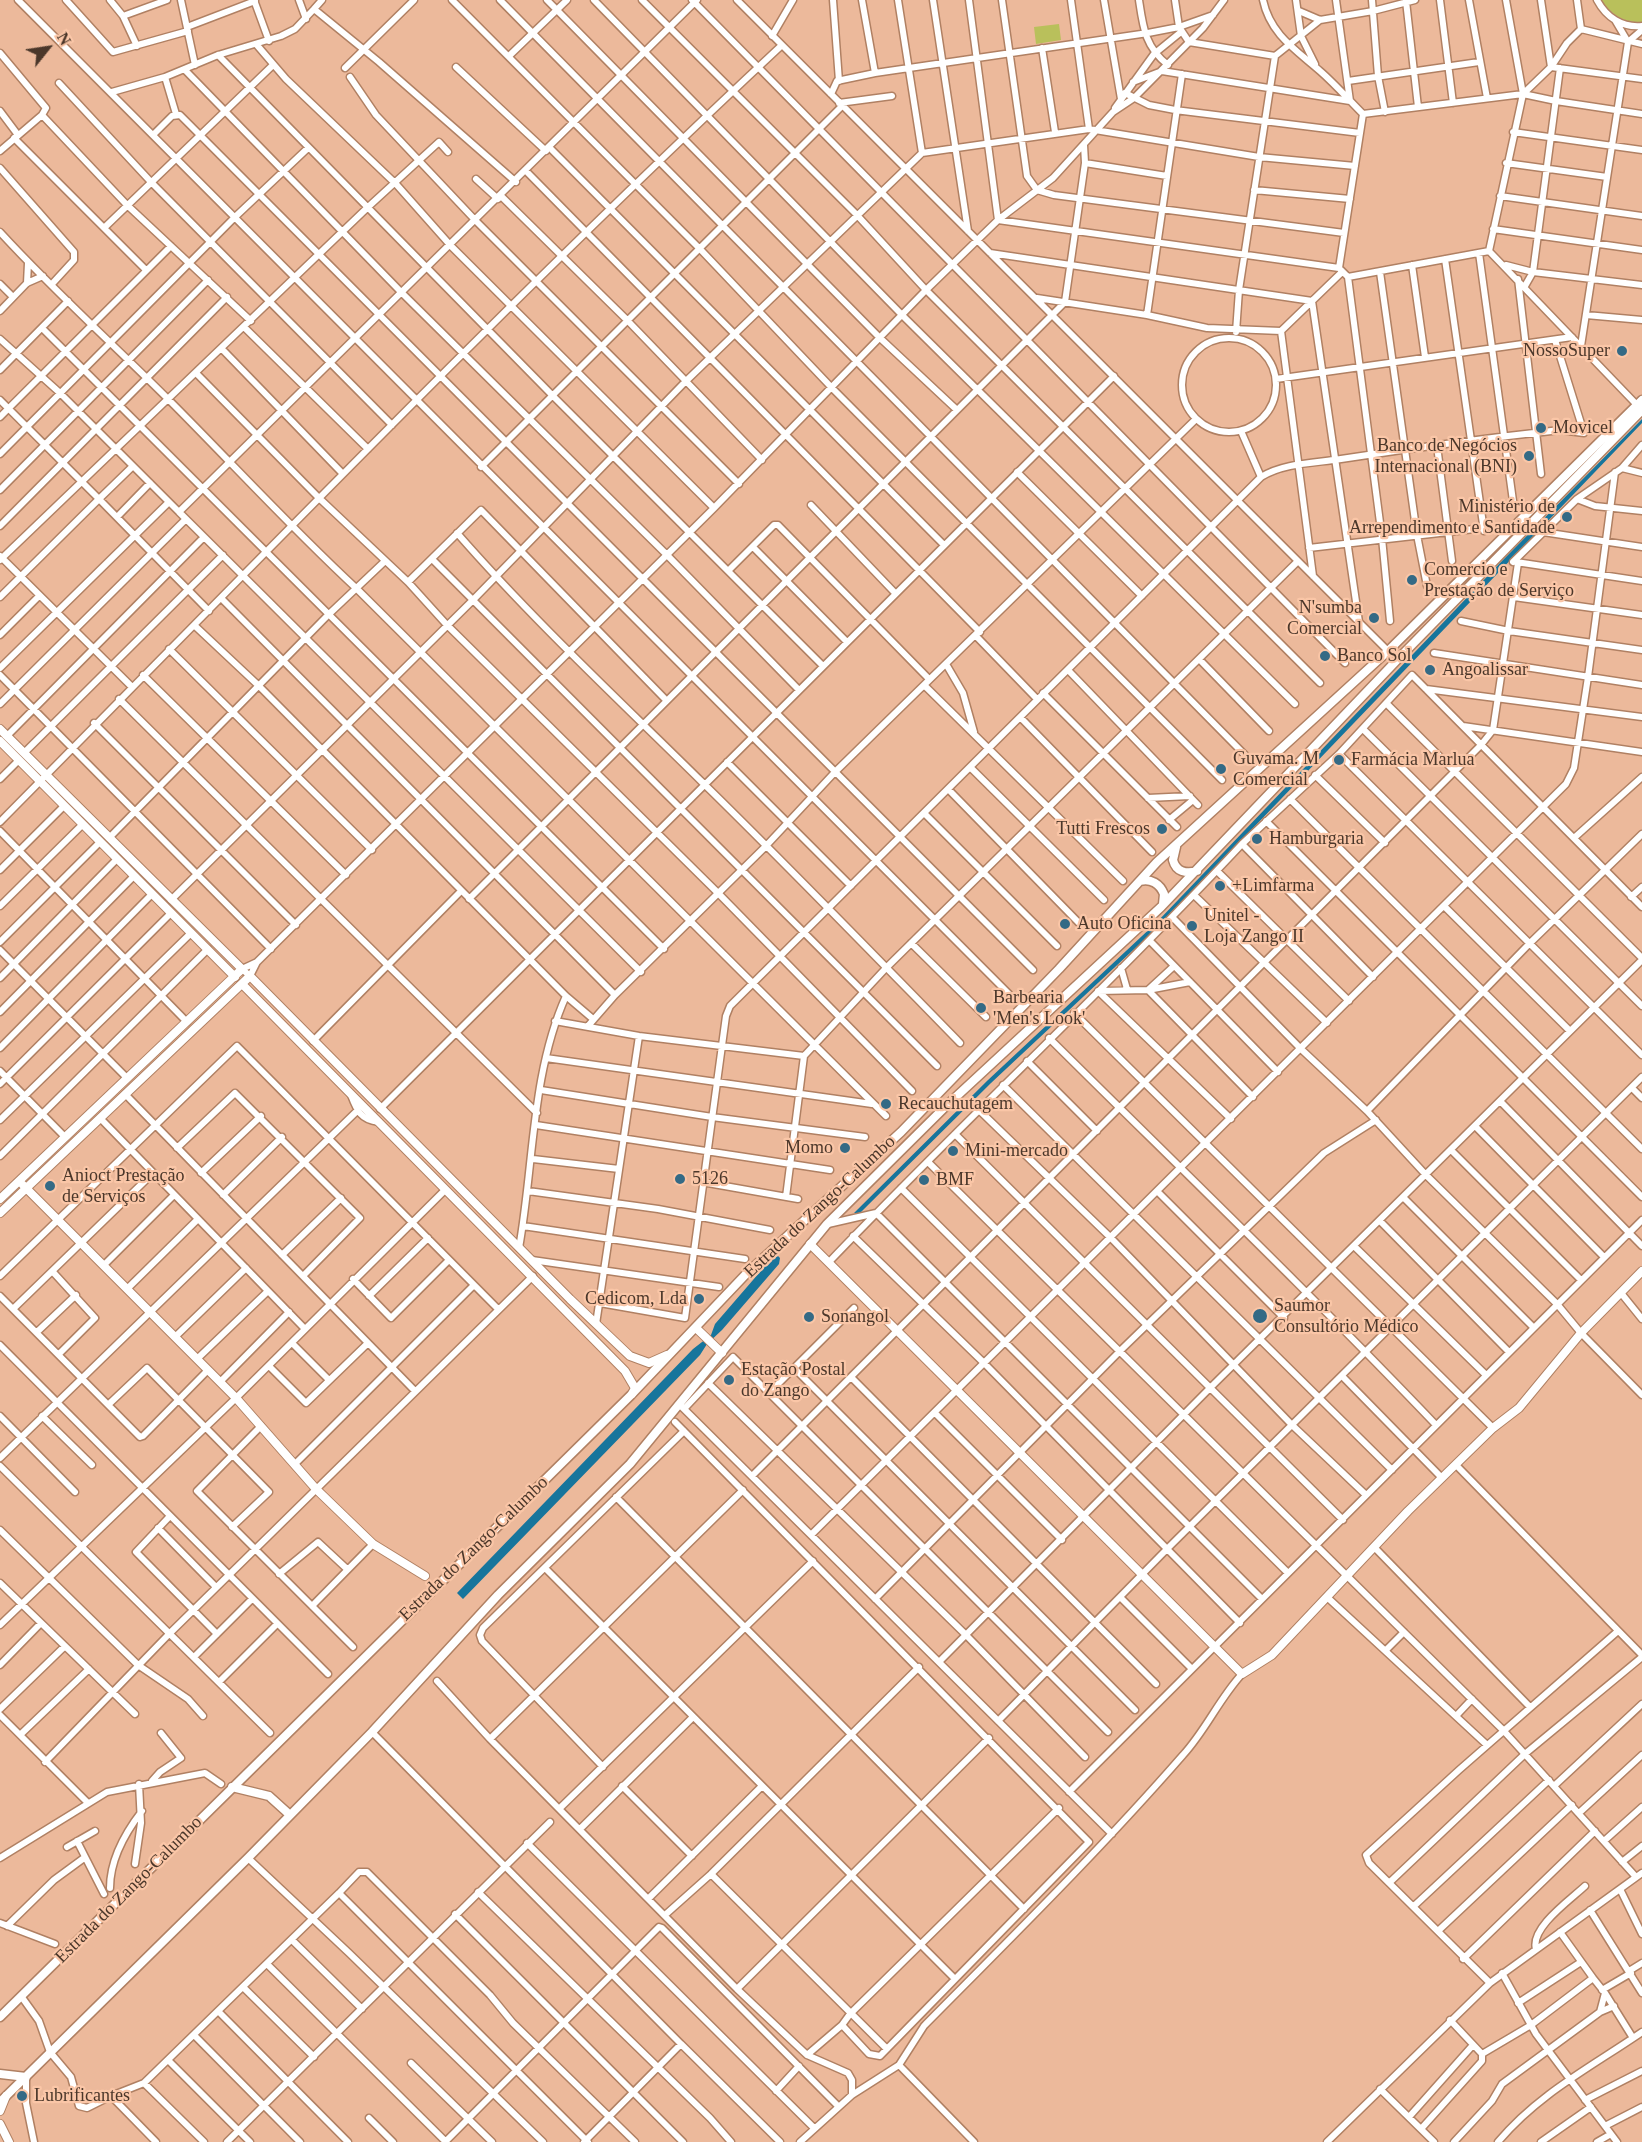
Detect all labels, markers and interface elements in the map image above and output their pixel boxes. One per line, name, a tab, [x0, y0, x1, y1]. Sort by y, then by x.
north arrow	[18, 18, 78, 78]
text: N	[54, 29, 74, 48]
place label: NossoSuper	[1523, 340, 1610, 362]
marker: NossoSuper	[1615, 344, 1629, 358]
place label: Movicel	[1553, 417, 1613, 439]
marker: Movicel	[1534, 421, 1548, 435]
place label: Banco de Negócios Internacional (BNI)	[1375, 435, 1517, 478]
marker: Banco de Negócios Internacional (BNI)	[1522, 449, 1536, 463]
place label: Ministério de Arrependimento e Santidade	[1349, 496, 1555, 538]
marker: Ministério de Arrependimento e Santidade	[1560, 510, 1574, 524]
place label: Comercio e Prestação de Serviço	[1424, 559, 1574, 602]
marker: Comercio e Prestação de Serviço	[1405, 573, 1419, 587]
place label: N'sumba Comercial	[1287, 597, 1362, 640]
marker: N'sumba Comercial	[1367, 611, 1381, 625]
place label: Banco Sol	[1337, 645, 1411, 667]
marker: Banco Sol	[1318, 649, 1332, 663]
place label: Angoalissar	[1442, 659, 1528, 681]
marker: Angoalissar	[1423, 663, 1437, 677]
place label: Guvama. M Comercial	[1233, 748, 1319, 790]
place label: Farmácia Marlua	[1351, 749, 1474, 771]
marker: Farmácia Marlua	[1332, 753, 1346, 767]
marker: Guvama. M Comercial	[1214, 762, 1228, 776]
place label: Tutti Frescos	[1056, 818, 1150, 840]
marker: Tutti Frescos	[1155, 822, 1169, 836]
place label: Hamburgaria	[1269, 828, 1364, 850]
marker: Hamburgaria	[1250, 832, 1264, 846]
place label: +Limfarma	[1232, 875, 1314, 897]
marker: +Limfarma	[1213, 879, 1227, 893]
place label: Unitel - Loja Zango II	[1204, 905, 1304, 948]
place label: Auto Oficina	[1077, 913, 1171, 935]
marker: Auto Oficina	[1058, 917, 1072, 931]
marker: Unitel - Loja Zango II	[1185, 919, 1199, 933]
place label: Barbearia 'Men's Look'	[993, 987, 1085, 1030]
marker: Barbearia 'Men's Look'	[974, 1001, 988, 1015]
place label: Recauchutagem	[898, 1093, 1013, 1115]
marker: Recauchutagem	[879, 1097, 893, 1111]
street label: Estrada do Zango-Calumbo	[740, 1131, 900, 1283]
place label: Momo	[785, 1137, 833, 1159]
place label: Mini-mercado	[965, 1140, 1068, 1162]
marker: Momo	[838, 1141, 852, 1155]
marker: Mini-mercado	[946, 1144, 960, 1158]
place label: Anioct Prestação de Serviços	[62, 1165, 184, 1208]
place label: 5126	[692, 1168, 728, 1190]
place label: BMF	[936, 1169, 974, 1191]
marker: 5126	[673, 1172, 687, 1186]
marker: BMF	[917, 1173, 931, 1187]
marker: Anioct Prestação de Serviços	[43, 1179, 57, 1193]
place label: Cedicom, Lda	[585, 1288, 687, 1310]
marker: Cedicom, Lda	[692, 1292, 706, 1306]
place label: Saumor Consultório Médico	[1274, 1295, 1418, 1338]
place label: Sonangol	[821, 1306, 889, 1328]
marker: Saumor Consultório Médico	[1251, 1307, 1269, 1325]
marker: Sonangol	[802, 1310, 816, 1324]
place label: Estação Postal do Zango	[741, 1359, 845, 1402]
marker: Estação Postal do Zango	[722, 1373, 736, 1387]
street label: Estrada do Zango-Calumbo	[395, 1472, 553, 1626]
street label: Estrada do Zango-Calumbo	[51, 1812, 207, 1968]
place label: Lubrificantes	[34, 2085, 130, 2107]
marker: Lubrificantes	[15, 2089, 29, 2103]

